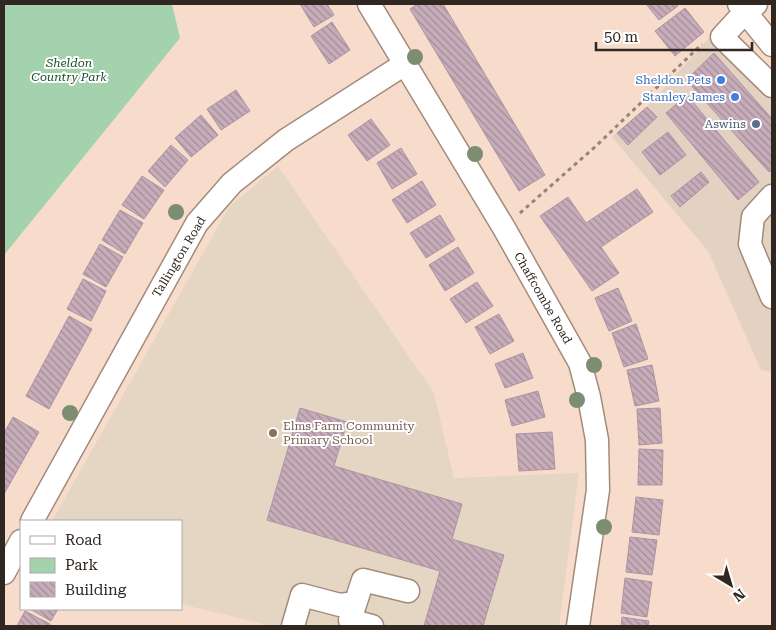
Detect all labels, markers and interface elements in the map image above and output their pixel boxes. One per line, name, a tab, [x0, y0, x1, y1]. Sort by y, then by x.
scale bar	[596, 20, 752, 52]
text: 50 m	[604, 28, 639, 46]
park label: Sheldon Country Park	[31, 56, 107, 84]
place label: Sheldon Pets	[636, 73, 711, 87]
marker: Sheldon Pets	[715, 74, 727, 86]
place label: Stanley James	[643, 90, 725, 104]
marker: Stanley James	[729, 91, 741, 103]
place label: Aswins	[705, 117, 746, 131]
marker: Aswins	[750, 118, 762, 130]
street label: Tallington Road	[149, 214, 209, 300]
street label: Chaffcombe Road	[511, 250, 575, 346]
place label: Elms Farm Community Primary School	[283, 419, 416, 447]
marker: Elms Farm Community Primary School	[267, 427, 279, 439]
legend	[20, 520, 182, 610]
text: Road	[65, 531, 102, 549]
text: Park	[65, 556, 99, 574]
north arrow	[706, 560, 756, 610]
text: Building	[65, 581, 127, 599]
text: N	[730, 586, 748, 605]

